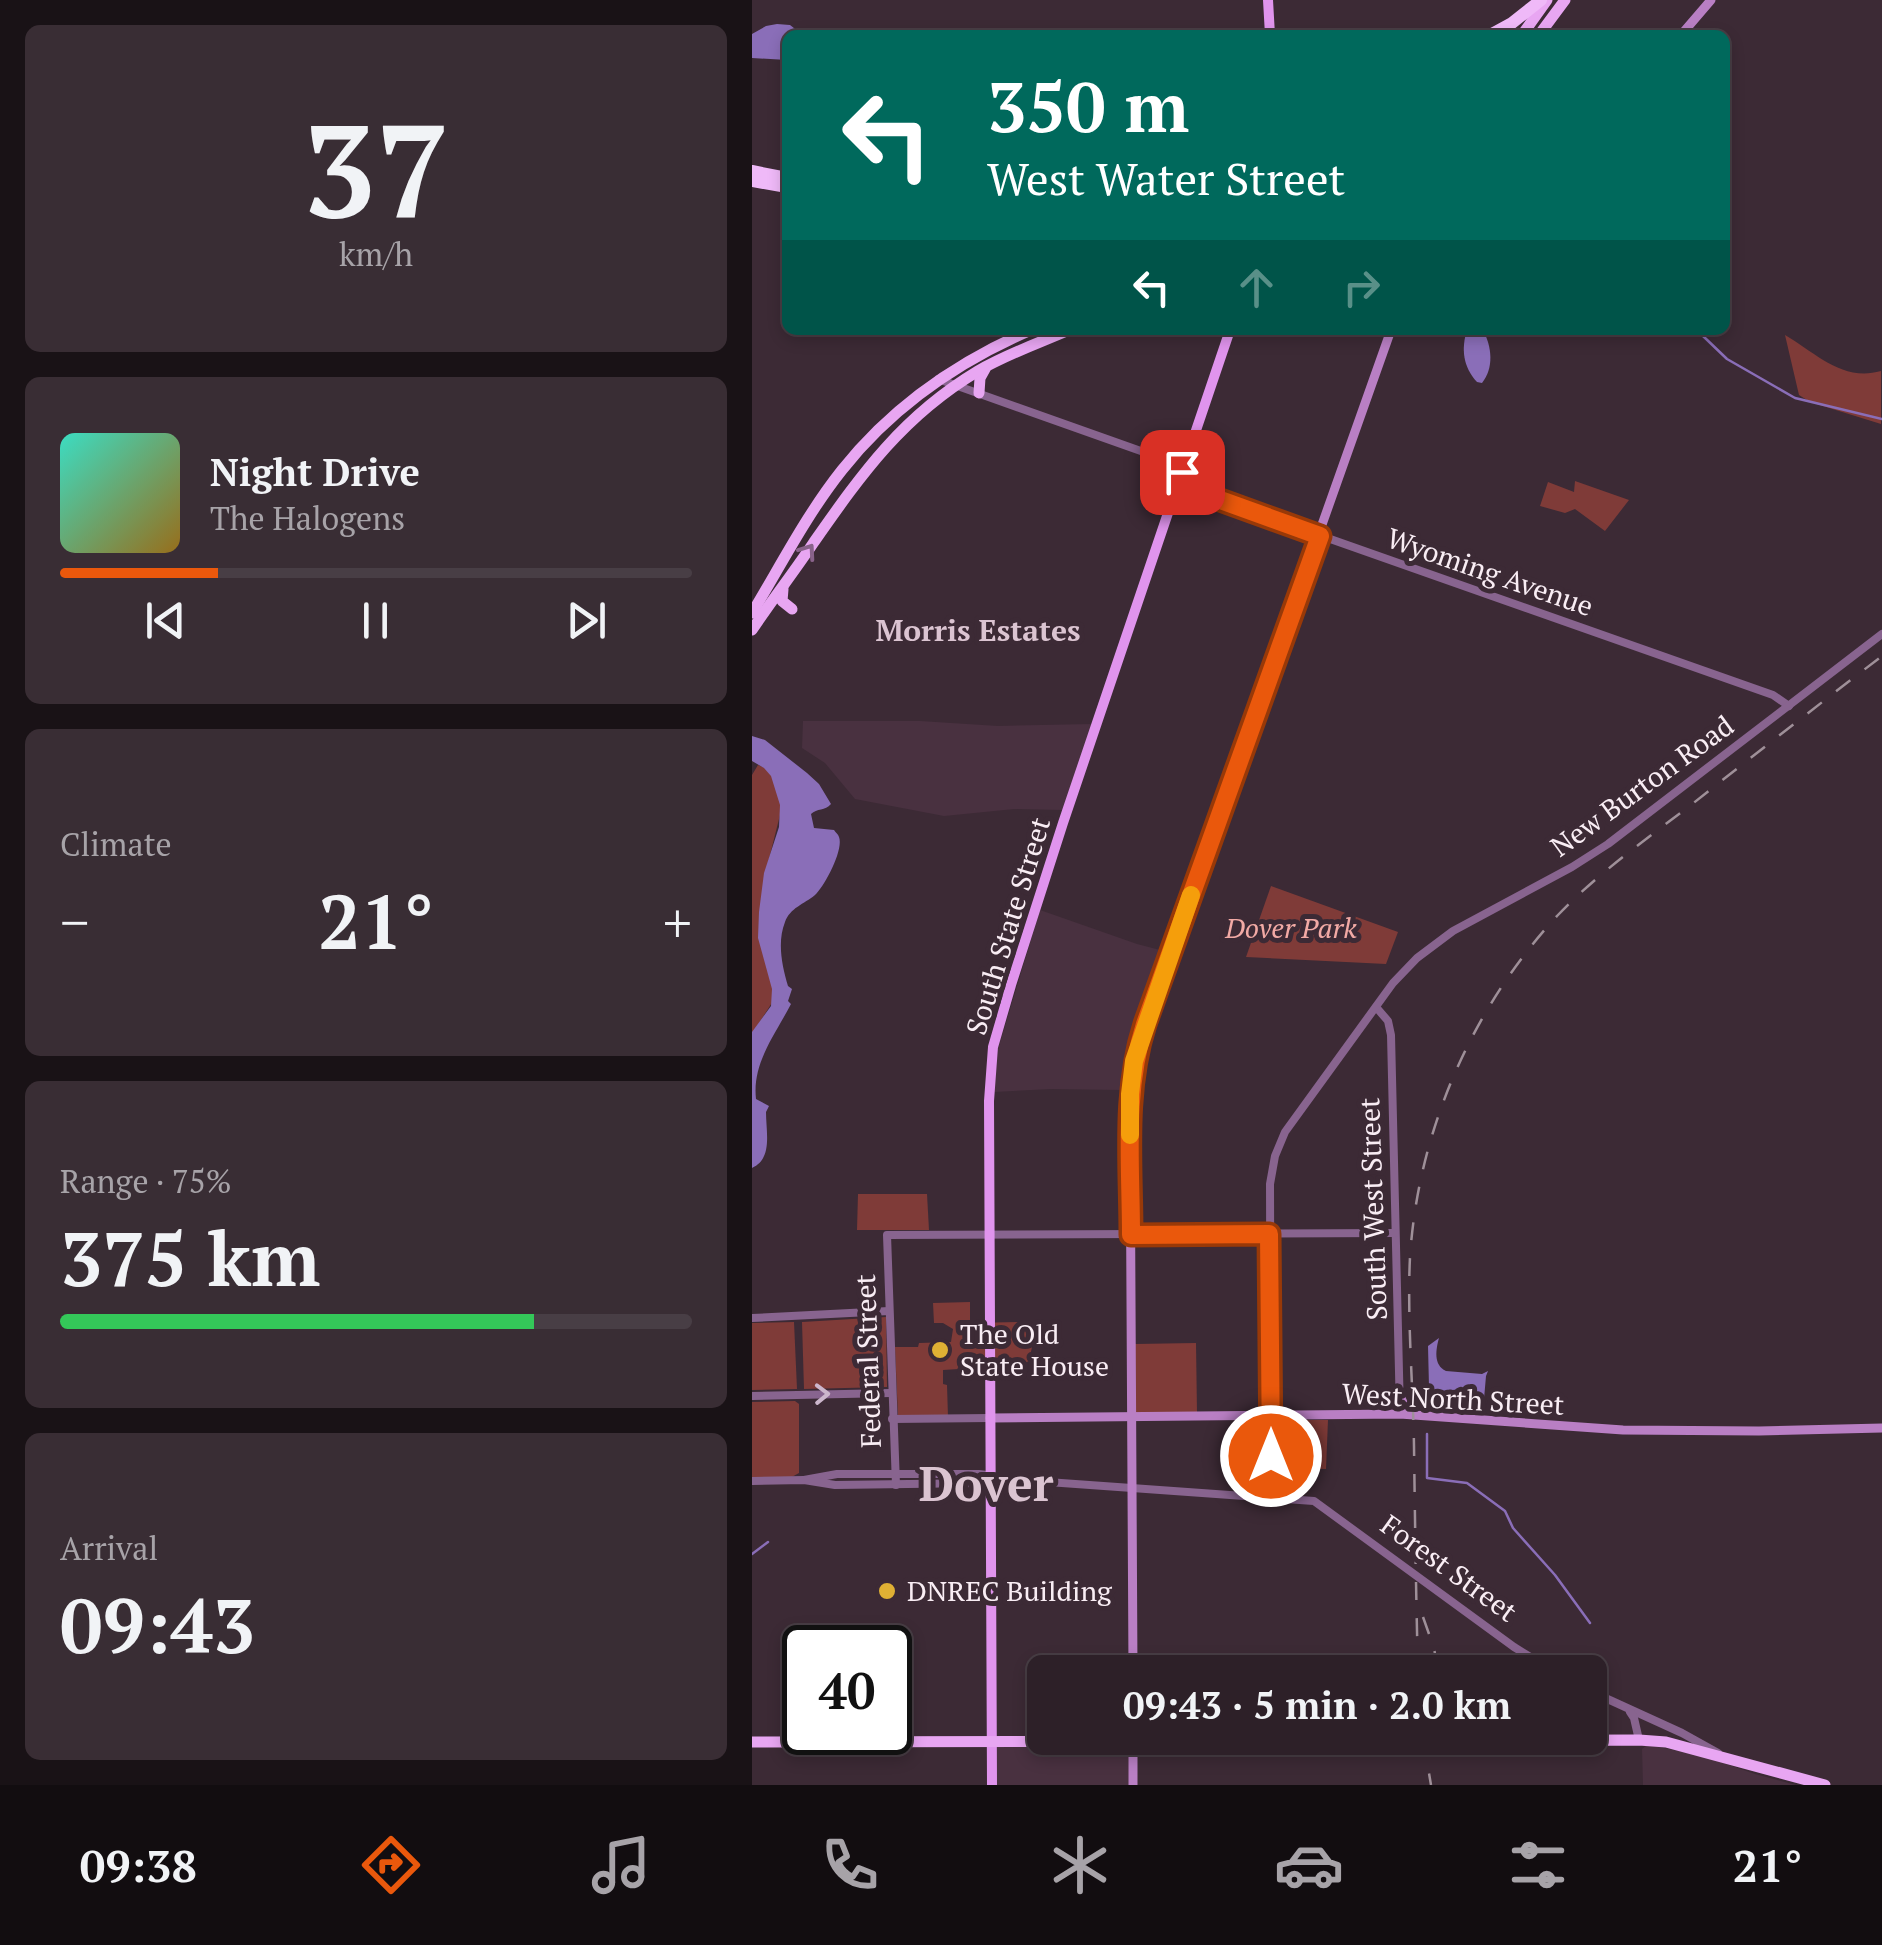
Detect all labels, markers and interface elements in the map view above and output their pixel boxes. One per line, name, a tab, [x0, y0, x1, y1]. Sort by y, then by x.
text: 350 m	[987, 59, 1189, 152]
icon: left	[822, 70, 952, 200]
text: 37	[303, 82, 449, 254]
text: West Water Street	[987, 148, 1345, 208]
text: km/h	[339, 233, 413, 275]
icon: left	[1124, 260, 1179, 315]
icon: ahead	[1229, 260, 1284, 315]
icon: right	[1334, 260, 1389, 315]
pin	[1140, 430, 1225, 515]
icon: arrive	[1155, 445, 1210, 500]
text: Night Drive	[210, 447, 420, 497]
text: The Halogens	[210, 497, 405, 539]
street label: Wyoming Avenue	[1382, 519, 1598, 624]
one-way arrow	[796, 543, 814, 562]
icon: previous	[138, 593, 193, 648]
icon: pause	[348, 593, 403, 648]
icon: next	[559, 593, 614, 648]
district label: Morris Estates	[875, 610, 1081, 650]
street label: New Burton Road	[1543, 707, 1741, 865]
street label: South State Street	[957, 812, 1058, 1039]
text: Climate	[60, 823, 172, 865]
text: 21°	[318, 871, 434, 970]
text: −	[60, 885, 89, 958]
text: +	[663, 885, 692, 958]
park label: Dover Park	[1224, 909, 1357, 946]
street label: South West Street	[1350, 1097, 1395, 1321]
text: Range · 75%	[60, 1160, 232, 1202]
text: 375 km	[60, 1208, 320, 1307]
street label: Federal Street	[846, 1273, 889, 1449]
place label: The Old State House	[960, 1315, 1109, 1384]
marker: The Old State House	[929, 1339, 951, 1361]
street label: West North Street	[1341, 1374, 1566, 1423]
one-way arrow	[814, 1384, 830, 1405]
position arrow	[1219, 1404, 1323, 1508]
district label: Dover	[919, 1451, 1054, 1515]
street label: Forest Street	[1374, 1506, 1525, 1630]
text: Arrival	[60, 1527, 158, 1569]
place label: DNREC Building	[907, 1572, 1113, 1609]
text: 09:43	[60, 1575, 255, 1674]
marker: DNREC Building	[876, 1580, 898, 1602]
speed limit sign: 40	[782, 1625, 912, 1755]
text: 09:43 · 5 min · 2.0 km	[1123, 1680, 1511, 1730]
icon: directions	[356, 1830, 426, 1900]
icon: music	[586, 1830, 656, 1900]
icon: phone	[815, 1830, 885, 1900]
icon: climate	[1045, 1830, 1115, 1900]
icon: car	[1274, 1830, 1344, 1900]
icon: filters	[1503, 1830, 1573, 1900]
text: 09:38	[80, 1835, 197, 1895]
text: 21°	[1733, 1835, 1802, 1895]

